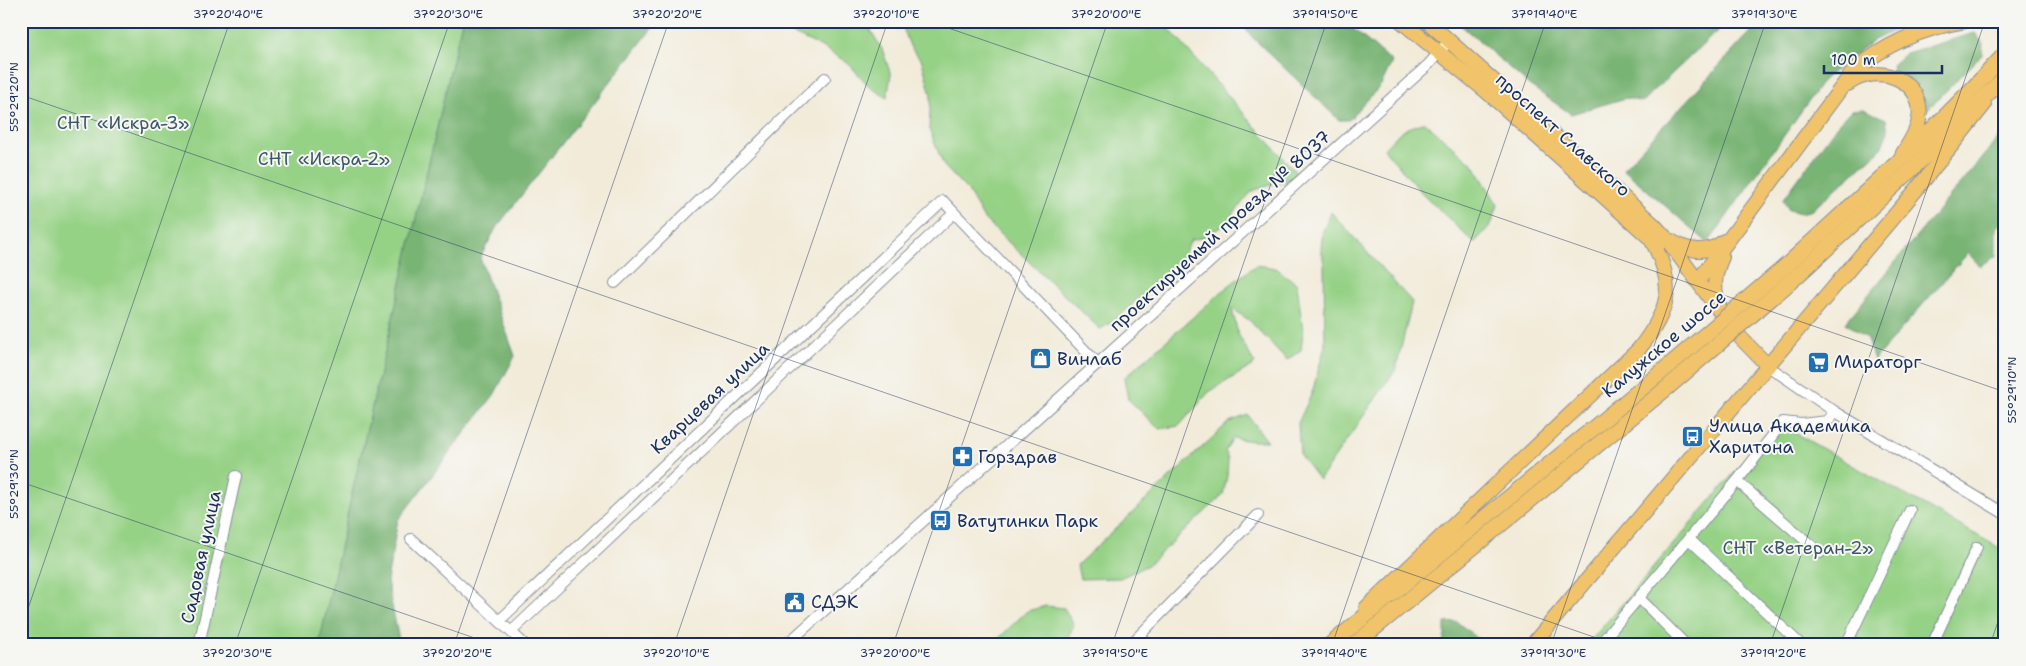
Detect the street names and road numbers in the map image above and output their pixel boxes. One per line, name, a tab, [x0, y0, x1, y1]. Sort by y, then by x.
street label: проспект Славского	[1490, 68, 1636, 202]
street label: проектируемый проезд № 8037	[1104, 125, 1336, 337]
street label: Калужское шоссе	[1597, 285, 1731, 403]
street label: Кварцевая улица	[645, 337, 775, 459]
street label: Садовая улица	[175, 488, 227, 626]

